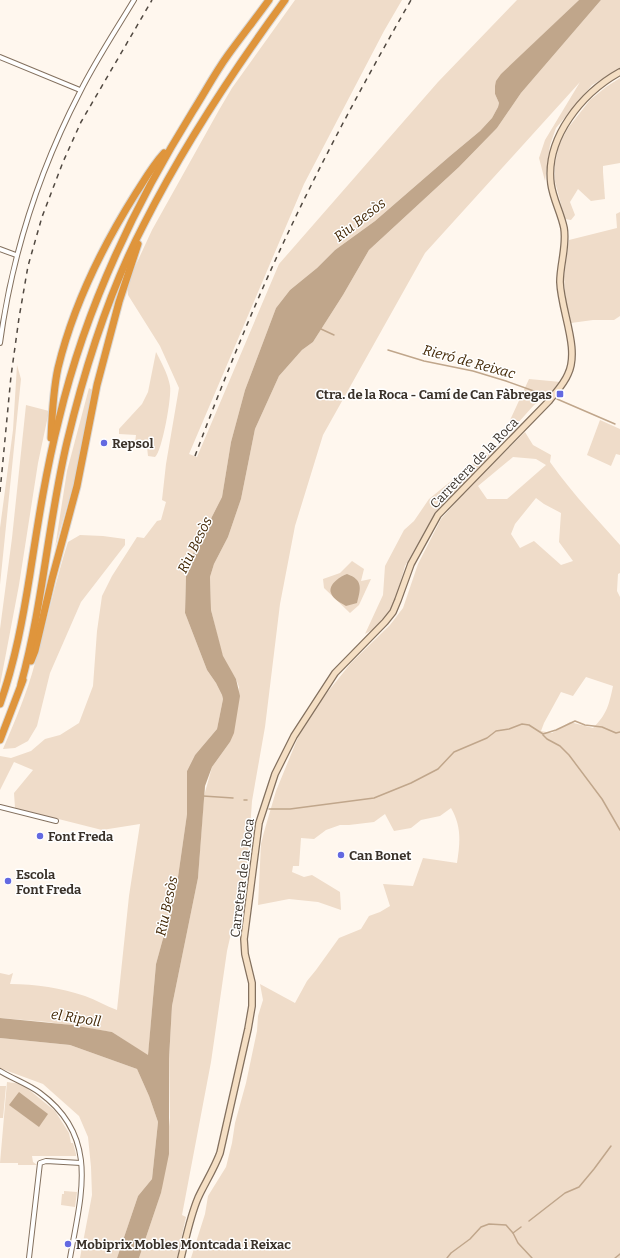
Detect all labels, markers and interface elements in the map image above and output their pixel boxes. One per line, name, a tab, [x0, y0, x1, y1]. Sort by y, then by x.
water label: Riu Besòs	[331, 194, 389, 245]
water label: Rieró de Reixac	[421, 341, 517, 383]
place label: Ctra. de la Roca - Camí de Can Fàbregas	[316, 387, 552, 402]
marker: Ctra. de la Roca - Camí de Can Fàbregas	[555, 389, 565, 399]
street label: Carretera de la Roca	[427, 415, 521, 511]
place label: Repsol	[112, 436, 153, 451]
marker: Repsol	[99, 438, 109, 448]
water label: Riu Besòs	[174, 514, 216, 576]
street label: Carretera de la Roca	[227, 818, 257, 938]
place label: Font Freda	[48, 829, 114, 844]
marker: Font Freda	[35, 831, 45, 841]
place label: Can Bonet	[349, 848, 411, 863]
marker: Can Bonet	[336, 850, 346, 860]
place label: Escola Font Freda	[16, 867, 82, 897]
water label: Riu Besòs	[152, 874, 182, 937]
marker: Escola Font Freda	[3, 876, 13, 886]
water label: el Ripoll	[50, 1006, 102, 1030]
place label: Mobiprix Mobles Montcada i Reixac	[76, 1237, 291, 1252]
marker: Mobiprix Mobles Montcada i Reixac	[63, 1239, 73, 1249]

